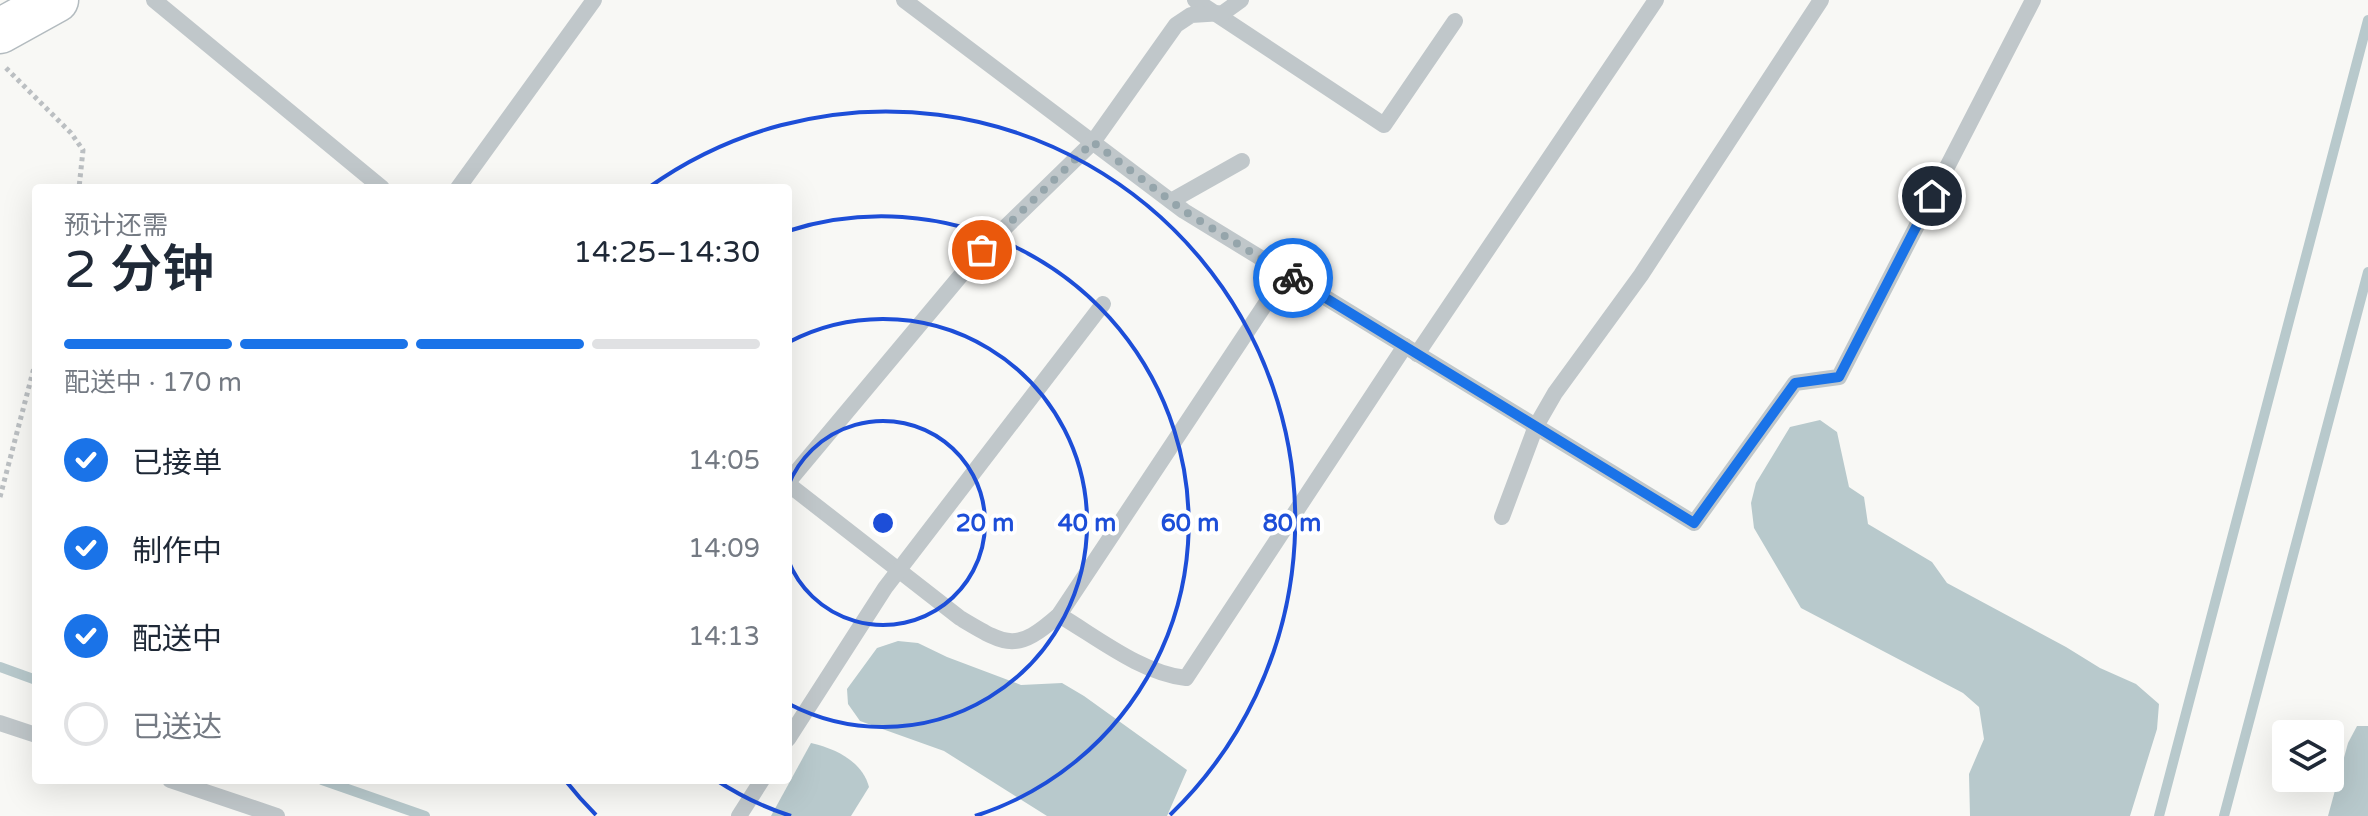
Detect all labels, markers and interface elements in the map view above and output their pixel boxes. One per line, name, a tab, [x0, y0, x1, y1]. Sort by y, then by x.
pin	[1898, 162, 1966, 230]
icon: home	[1910, 174, 1954, 218]
text: 预计还需	[64, 210, 168, 241]
pin	[948, 216, 1016, 284]
icon: bag	[960, 228, 1004, 272]
text: 14:25–14:30	[573, 234, 760, 271]
courier	[1253, 238, 1333, 318]
text: 2 分钟	[64, 239, 214, 302]
icon: bike	[1271, 256, 1315, 300]
text: 配送中 · 170 m	[64, 367, 242, 398]
icon: check	[64, 438, 108, 482]
text: 已接单	[132, 445, 222, 482]
text: 14:05	[688, 445, 760, 476]
centre of rings	[869, 509, 897, 537]
text: 20 m	[956, 509, 1014, 538]
text: 40 m	[1058, 509, 1116, 538]
text: 60 m	[1161, 509, 1219, 538]
text: 80 m	[1263, 509, 1321, 538]
icon: check	[64, 526, 108, 570]
text: 制作中	[132, 533, 222, 570]
text: 14:09	[688, 533, 760, 564]
icon: check	[64, 614, 108, 658]
text: 配送中	[132, 621, 222, 658]
text: 14:13	[688, 621, 760, 652]
text: 已送达	[132, 709, 222, 746]
map controls	[2272, 720, 2344, 792]
button: layers	[2272, 720, 2344, 792]

